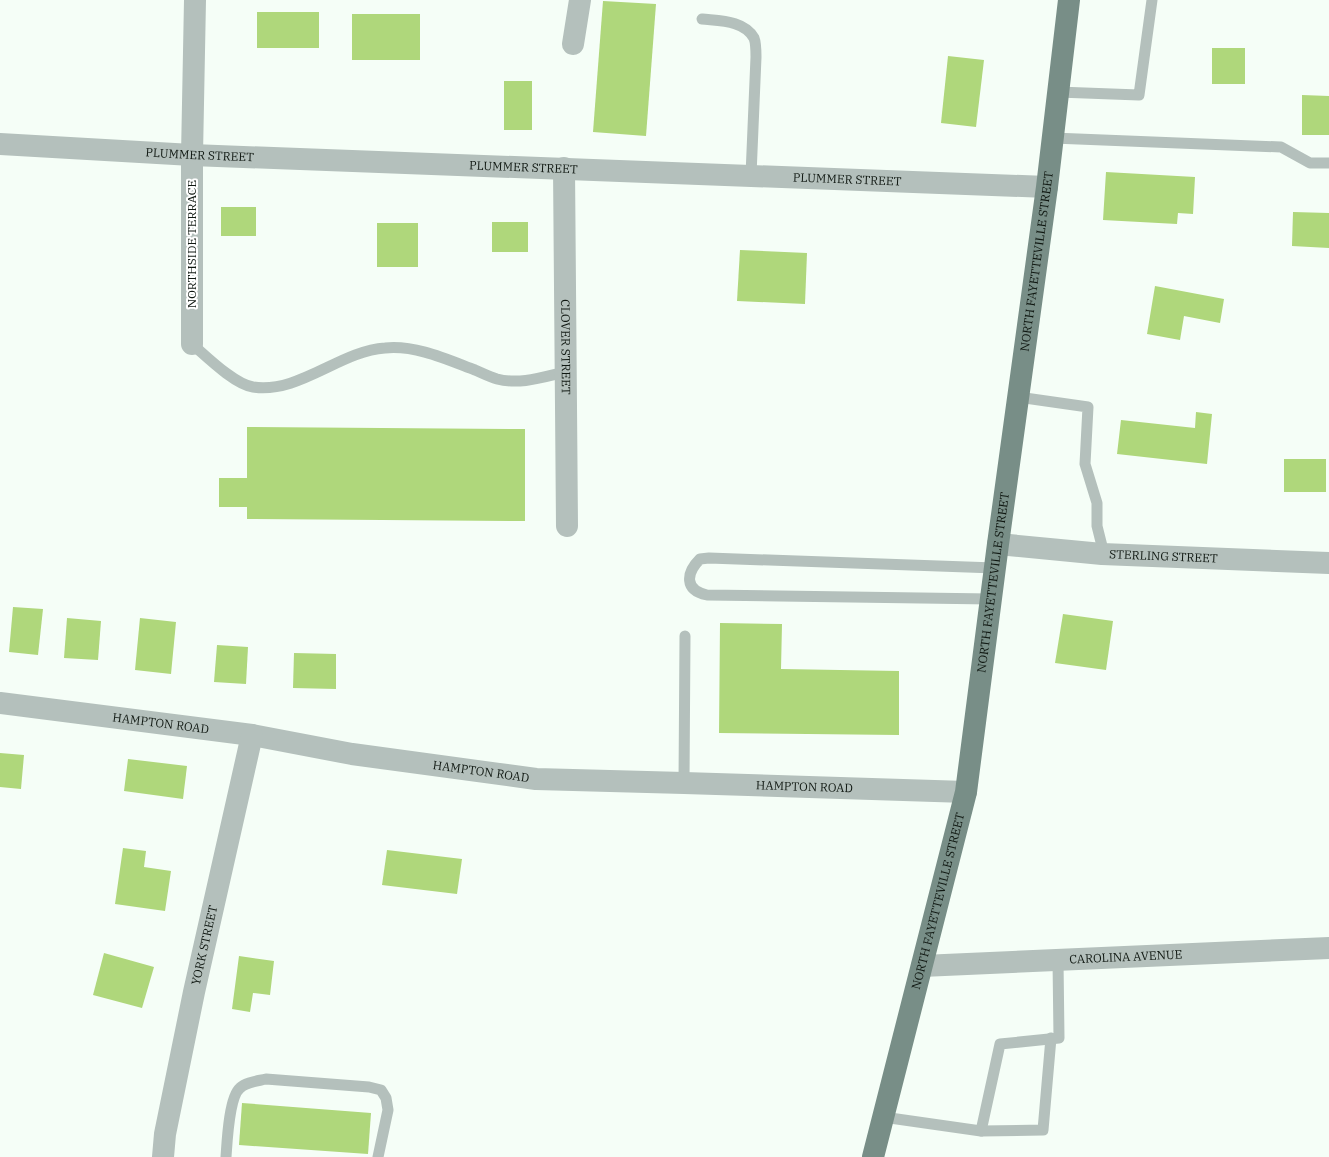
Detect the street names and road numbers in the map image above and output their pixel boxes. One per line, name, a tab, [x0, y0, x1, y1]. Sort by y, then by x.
street label: PLUMMER STREET	[145, 144, 254, 164]
street label: PLUMMER STREET	[469, 157, 578, 176]
street label: PLUMMER STREET	[793, 169, 902, 189]
street label: NORTH FAYETTEVILLE STREET	[1016, 170, 1056, 352]
street label: NORTHSIDE TERRACE	[184, 180, 199, 308]
street label: CLOVER STREET	[558, 299, 574, 395]
street label: NORTH FAYETTEVILLE STREET	[973, 491, 1012, 674]
street label: STERLING STREET	[1109, 546, 1218, 566]
street label: HAMPTON ROAD	[112, 709, 210, 736]
street label: HAMPTON ROAD	[432, 757, 530, 785]
street label: HAMPTON ROAD	[756, 777, 853, 795]
street label: NORTH FAYETTEVILLE STREET	[908, 811, 967, 991]
street label: YORK STREET	[188, 904, 220, 986]
street label: CAROLINA AVENUE	[1069, 946, 1183, 966]

